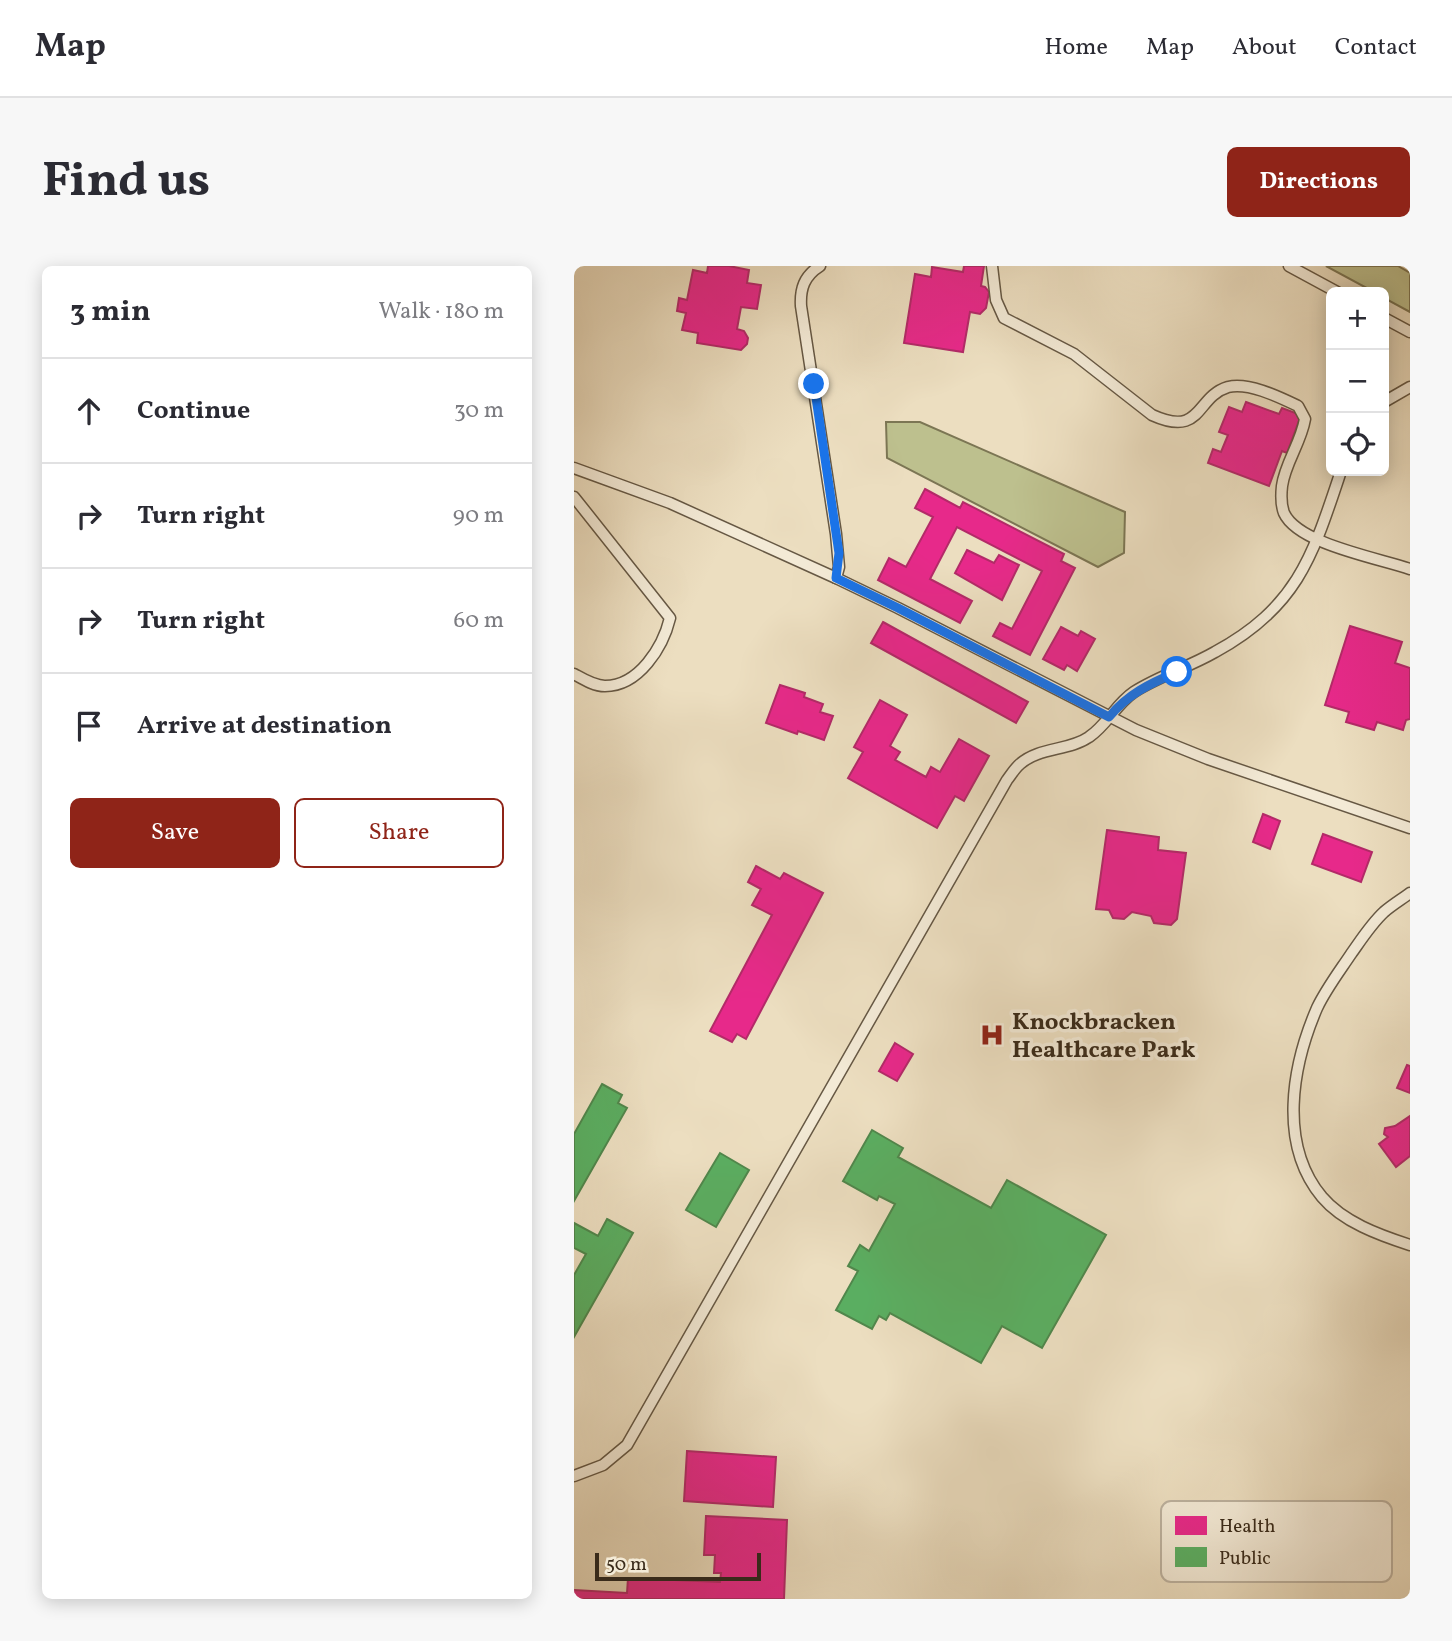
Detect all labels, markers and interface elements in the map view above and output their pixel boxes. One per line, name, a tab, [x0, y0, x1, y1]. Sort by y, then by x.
text: Map	[35, 25, 106, 71]
text: Home	[1044, 31, 1108, 65]
text: Map	[1146, 31, 1194, 65]
text: About	[1232, 31, 1297, 65]
text: Contact	[1335, 31, 1417, 65]
button: Directions	[1227, 147, 1410, 217]
text: Find us	[42, 148, 210, 217]
map controls	[1326, 287, 1389, 476]
button: +	[1326, 287, 1389, 350]
text: 3 min	[70, 291, 151, 333]
text: Walk · 180 m	[379, 296, 504, 328]
button: −	[1326, 350, 1389, 413]
route end	[798, 368, 829, 399]
icon: ahead	[70, 392, 108, 430]
text: Continue	[137, 393, 250, 429]
text: 30 m	[454, 395, 504, 427]
button: locate	[1326, 413, 1389, 476]
icon: right	[70, 497, 108, 535]
text: Turn right	[137, 498, 265, 534]
text: 90 m	[453, 500, 504, 532]
icon: right	[70, 602, 108, 640]
text: Turn right	[137, 603, 265, 639]
text: 60 m	[454, 605, 504, 637]
route start	[1161, 656, 1192, 687]
icon: arrive	[70, 707, 108, 745]
text: Arrive at destination	[137, 708, 392, 744]
button: Save	[70, 798, 280, 868]
button: Share	[294, 798, 504, 868]
place label: Knockbracken Healthcare Park	[1012, 1006, 1196, 1068]
hospital icon: Knockbracken Healthcare Park	[978, 1021, 1006, 1049]
legend	[1161, 1501, 1392, 1582]
text: Health	[1219, 1514, 1275, 1540]
text: Public	[1219, 1546, 1271, 1572]
scale bar	[595, 1550, 761, 1582]
text: 50 m	[606, 1552, 647, 1578]

